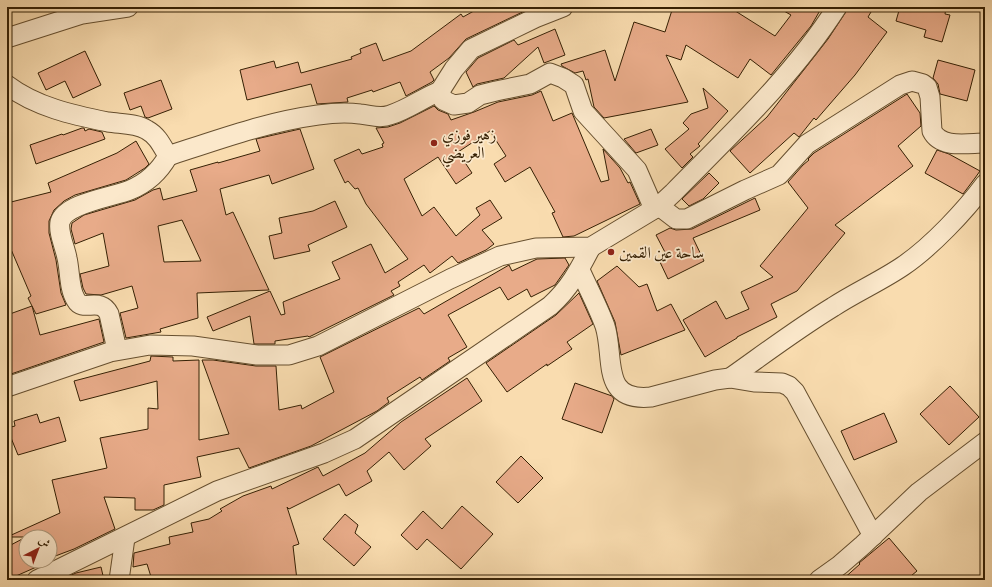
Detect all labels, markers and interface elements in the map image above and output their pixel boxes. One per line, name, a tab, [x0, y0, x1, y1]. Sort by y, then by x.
place label: زهير فوزي العريضي	[442, 124, 496, 168]
marker: زهير فوزي العريضي	[429, 138, 439, 148]
place label: ساحة عين القمين	[619, 242, 704, 263]
marker: ساحة عين القمين	[606, 247, 616, 257]
north arrow	[18, 529, 58, 569]
text: ش	[36, 533, 53, 550]

